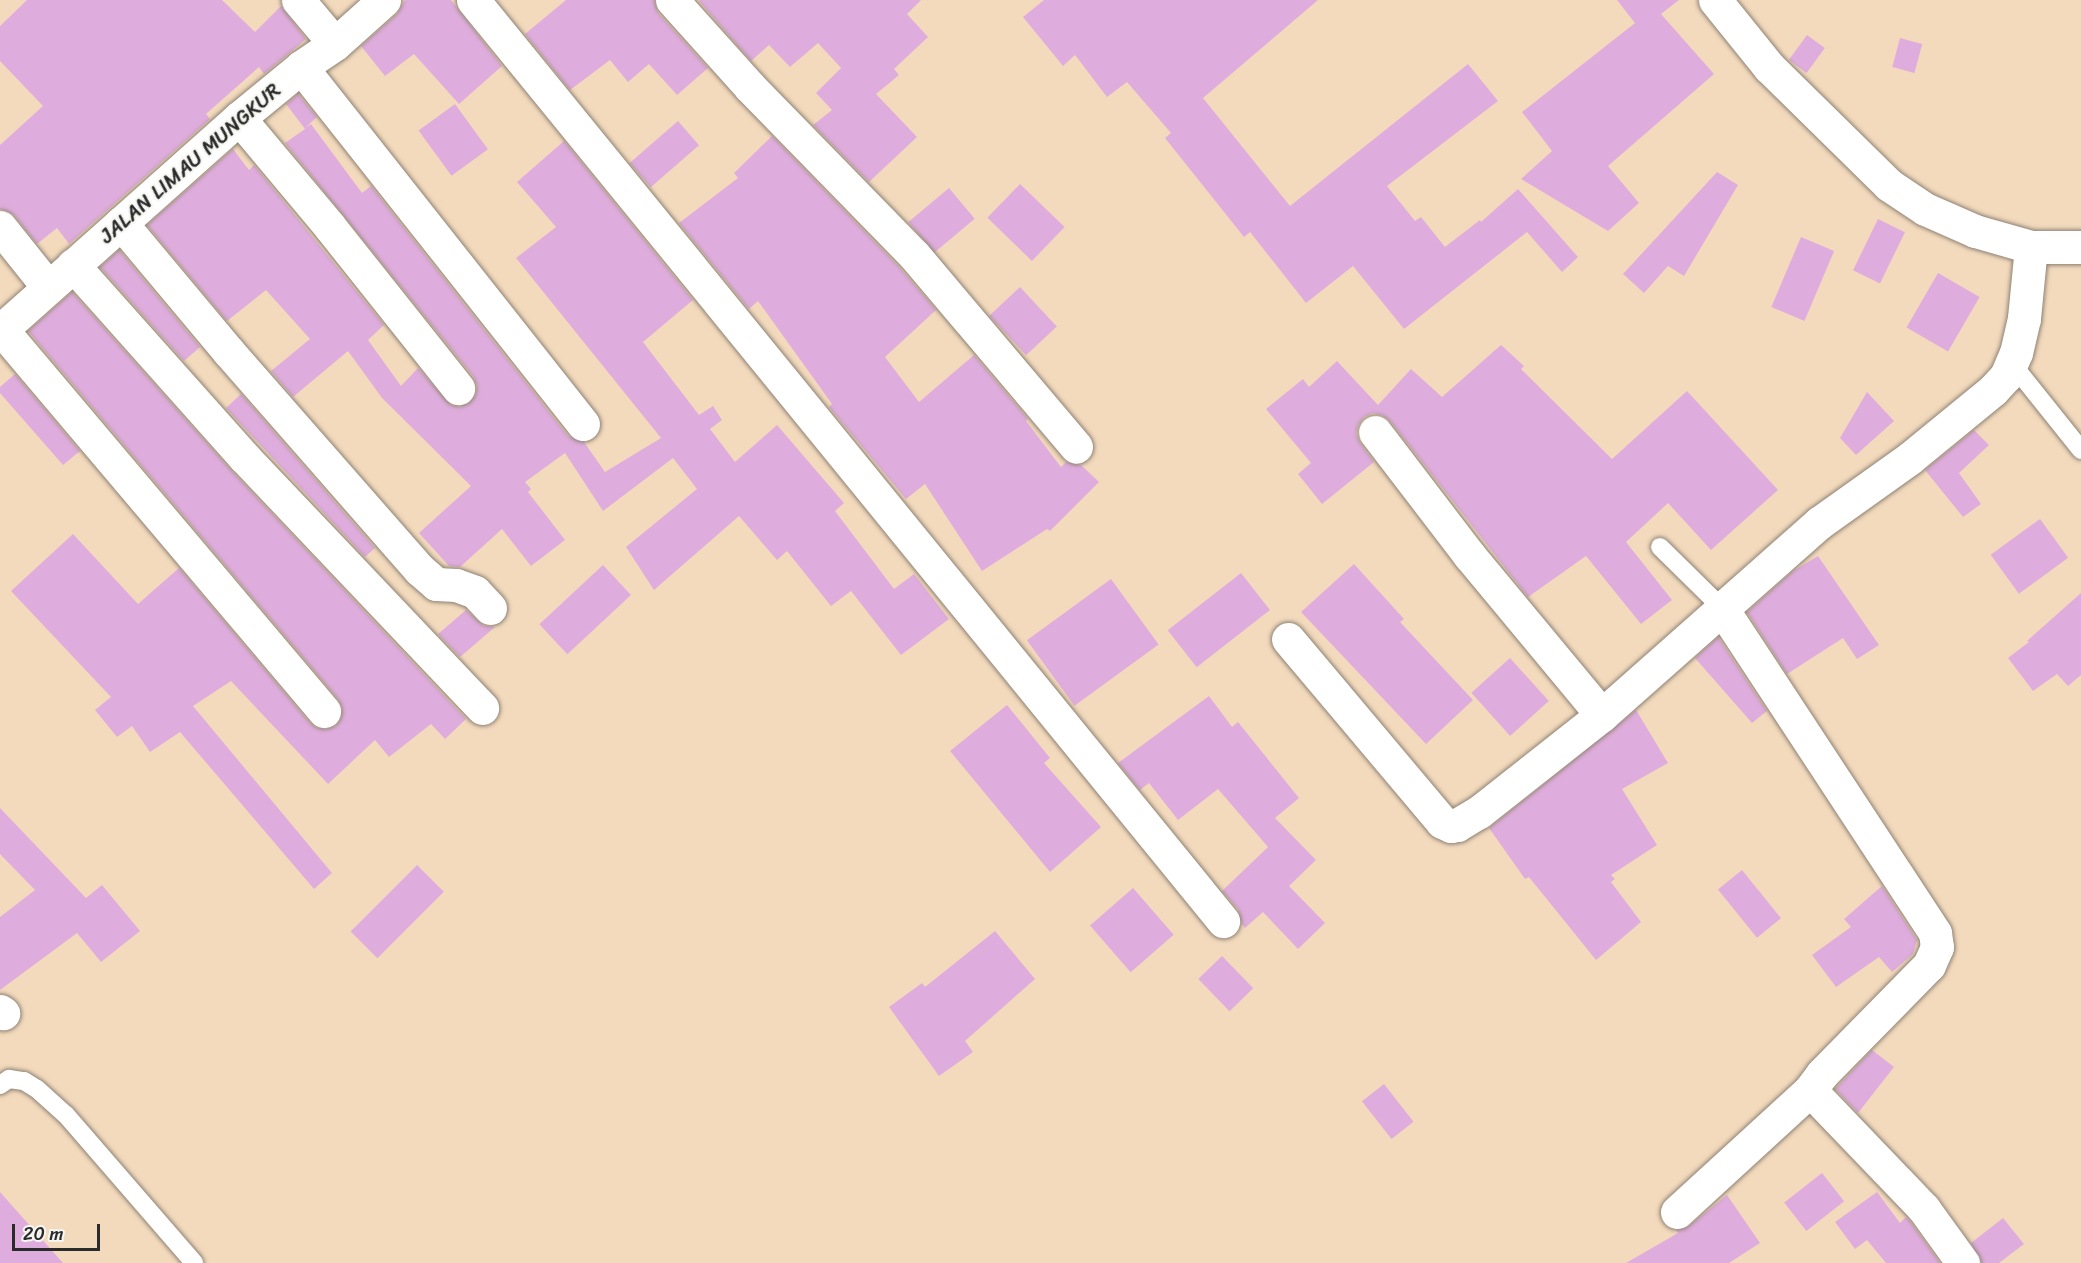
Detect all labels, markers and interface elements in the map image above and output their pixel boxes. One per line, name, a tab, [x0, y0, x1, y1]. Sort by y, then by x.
street label: JALAN LIMAU MUNGKUR	[94, 77, 286, 249]
scale bar	[15, 1212, 104, 1250]
text: 20 m	[23, 1218, 63, 1250]

